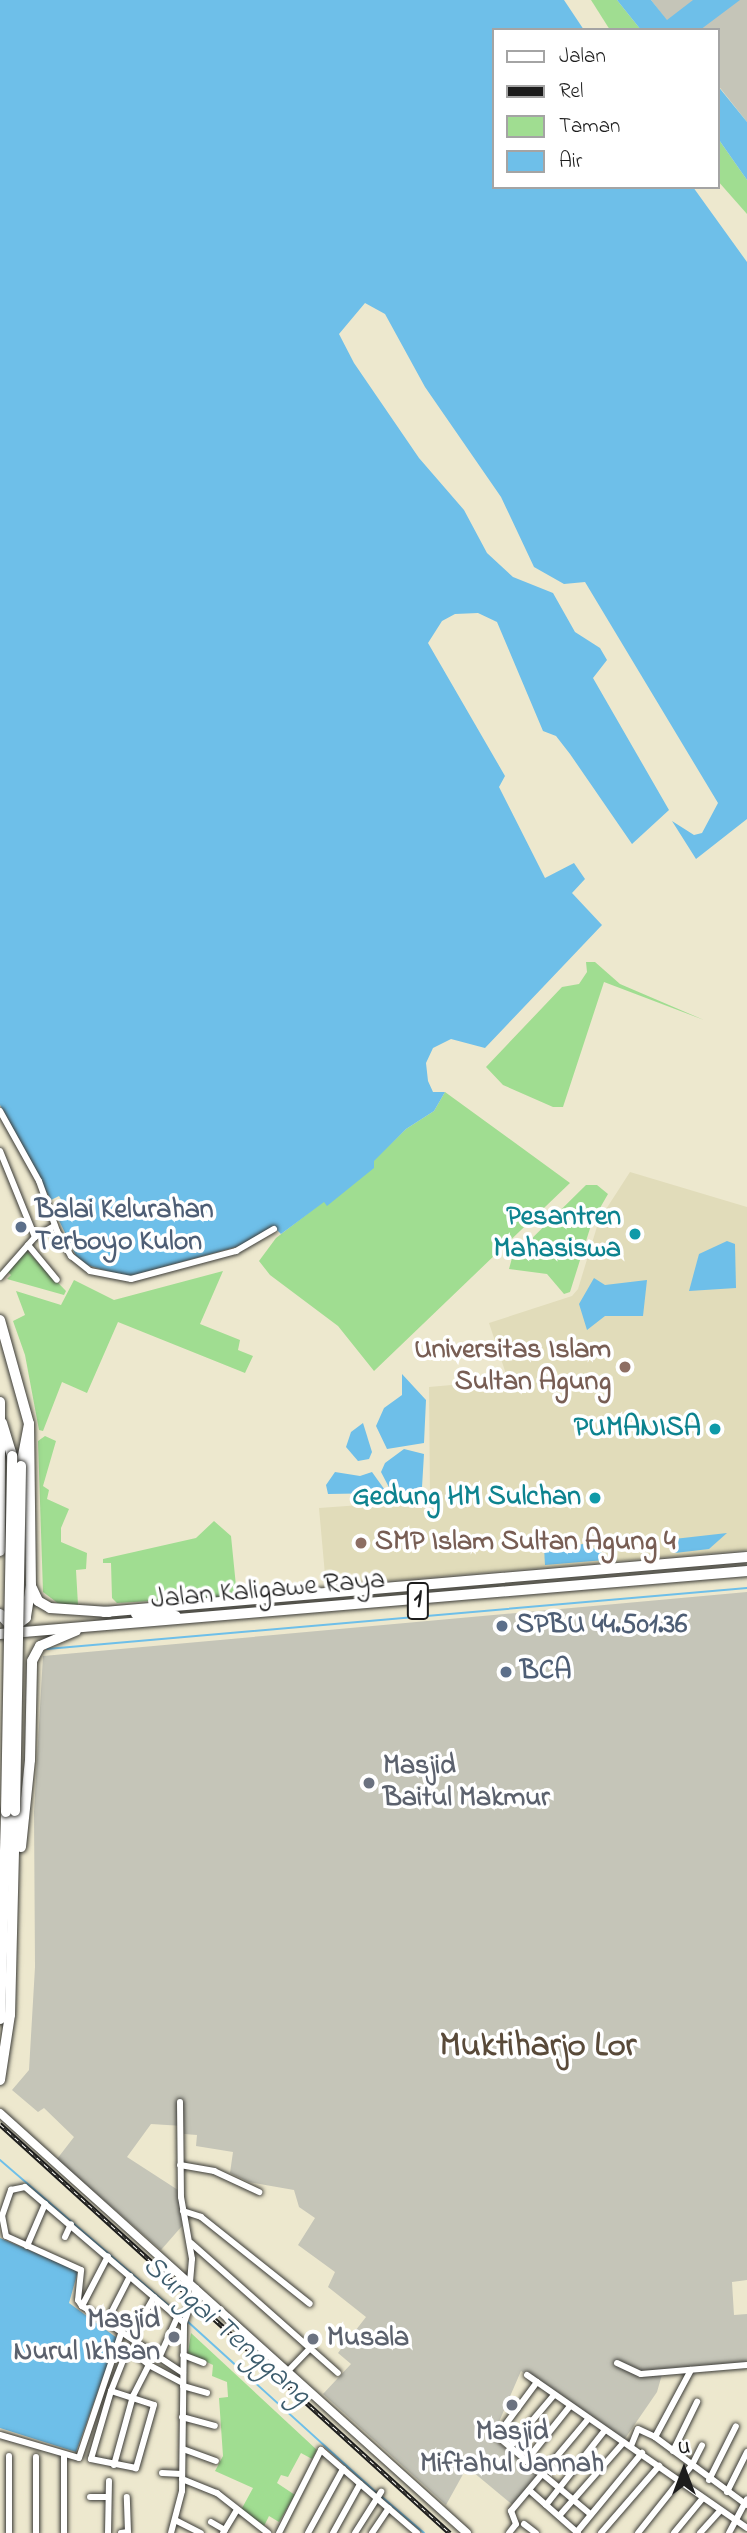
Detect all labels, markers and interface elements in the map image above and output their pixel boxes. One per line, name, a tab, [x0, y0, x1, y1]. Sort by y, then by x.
legend	[491, 28, 719, 189]
text: Jalan	[559, 42, 606, 72]
text: Rel	[559, 77, 584, 107]
text: Taman	[559, 112, 620, 142]
text: Air	[559, 147, 582, 177]
place label: Balai Kelurahan Terboyo Kulon	[35, 1194, 214, 1260]
place label: Pesantren Mahasiswa	[493, 1201, 621, 1267]
marker: Balai Kelurahan Terboyo Kulon	[13, 1219, 29, 1235]
marker: Pesantren Mahasiswa	[627, 1226, 643, 1242]
place label: Universitas Islam Sultan Agung	[414, 1334, 611, 1400]
marker: Universitas Islam Sultan Agung	[617, 1359, 633, 1375]
place label: PUMANISA	[574, 1412, 701, 1446]
marker: PUMANISA	[707, 1421, 723, 1437]
place label: Gedung HM Sulchan	[352, 1481, 581, 1515]
marker: Gedung HM Sulchan	[587, 1490, 603, 1506]
place label: SMP Islam Sultan Agung 4	[375, 1526, 676, 1560]
marker: SMP Islam Sultan Agung 4	[353, 1535, 369, 1551]
street label: Jalan Kaligawe Raya	[150, 1564, 386, 1618]
road number: 1	[406, 1578, 430, 1624]
place label: SPBU 44.501.36	[516, 1609, 687, 1643]
marker: SPBU 44.501.36	[494, 1618, 510, 1634]
place label: BCA	[520, 1655, 571, 1689]
marker: BCA	[498, 1664, 514, 1680]
place label: Masjid Baitul Makmur	[383, 1750, 550, 1816]
marker: Masjid Baitul Makmur	[361, 1775, 377, 1791]
district label: Muktiharjo Lor	[440, 2026, 636, 2068]
water label: Sungai Tenggang	[135, 2248, 317, 2414]
place label: Masjid Nurul Ikhsan	[14, 2304, 160, 2370]
place label: Musala	[327, 2322, 409, 2356]
marker: Masjid Nurul Ikhsan	[166, 2329, 182, 2345]
marker: Musala	[305, 2331, 321, 2347]
marker: Masjid Miftahul Jannah	[504, 2397, 520, 2413]
place label: Masjid Miftahul Jannah	[420, 2416, 604, 2482]
north arrow	[649, 2435, 719, 2505]
text: U	[678, 2435, 690, 2462]

